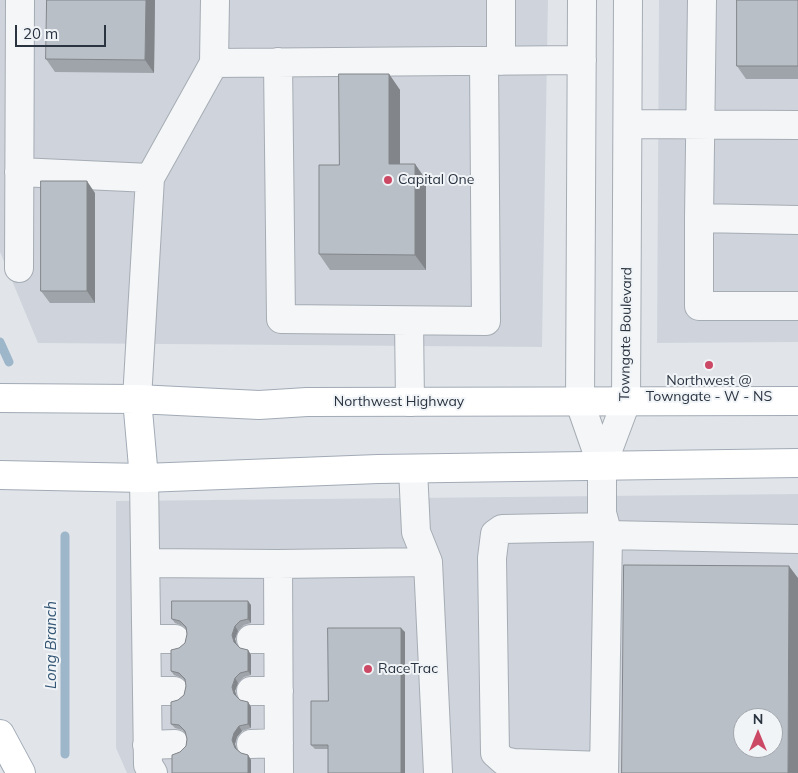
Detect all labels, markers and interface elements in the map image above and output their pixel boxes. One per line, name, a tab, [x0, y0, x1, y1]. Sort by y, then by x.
scale bar	[18, 15, 109, 47]
text: 20 m	[23, 24, 58, 43]
place label: Capital One	[398, 172, 474, 188]
marker: Capital One	[382, 174, 394, 186]
street label: Towngate Boulevard	[616, 267, 636, 401]
marker: Northwest @ Towngate - W - NS	[703, 359, 715, 371]
place label: Northwest @ Towngate - W - NS	[646, 373, 772, 406]
street label: Northwest Highway	[334, 394, 464, 410]
water label: Long Branch	[42, 601, 60, 689]
place label: RaceTrac	[378, 661, 438, 677]
marker: RaceTrac	[362, 663, 374, 675]
north arrow	[733, 708, 783, 758]
text: N	[753, 710, 763, 728]

